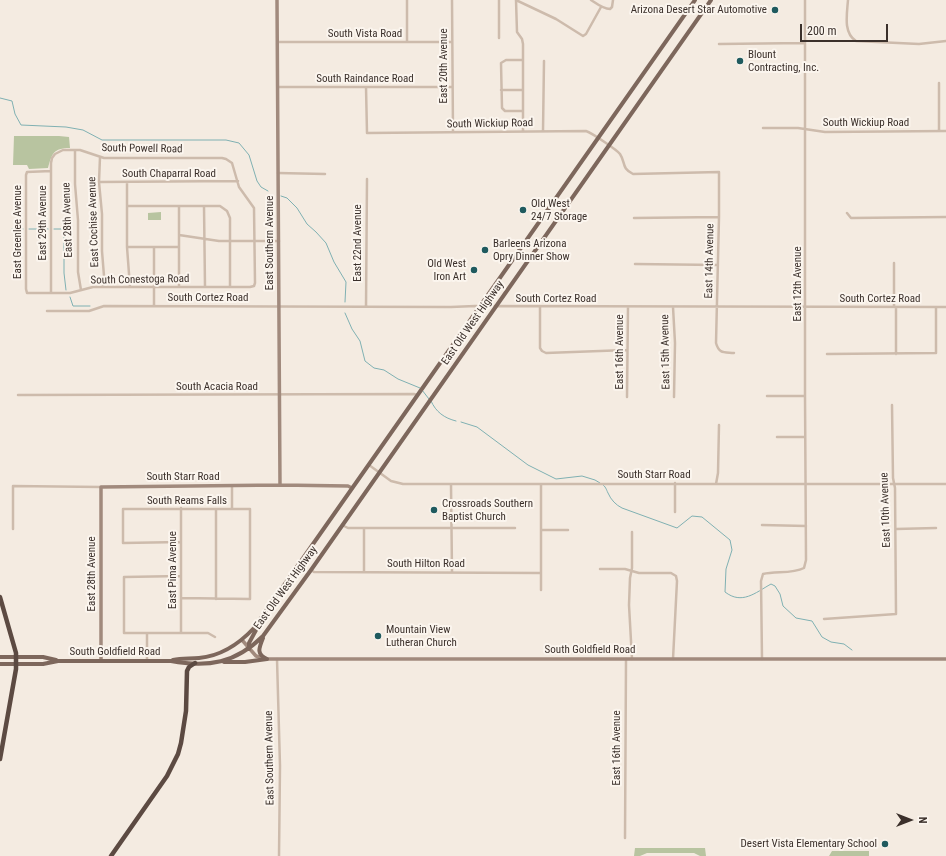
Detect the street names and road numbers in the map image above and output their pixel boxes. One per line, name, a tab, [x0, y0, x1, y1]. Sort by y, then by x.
street label: South Vista Road	[328, 27, 402, 41]
street label: East 20th Avenue	[437, 28, 451, 104]
street label: South Raindance Road	[316, 72, 414, 86]
street label: South Wickiup Road	[823, 116, 909, 130]
street label: South Wickiup Road	[447, 117, 533, 131]
street label: South Powell Road	[101, 142, 183, 156]
street label: South Chaparral Road	[122, 167, 216, 181]
street label: East Cochise Avenue	[86, 177, 102, 267]
street label: East 28th Avenue	[60, 182, 76, 258]
street label: East Greenlee Avenue	[11, 185, 25, 279]
street label: East 29th Avenue	[36, 185, 50, 261]
street label: East Southern Avenue	[263, 196, 277, 290]
street label: East 22nd Avenue	[351, 204, 365, 282]
street label: East 14th Avenue	[703, 223, 717, 299]
street label: East 12th Avenue	[791, 246, 805, 322]
street label: South Conestoga Road	[90, 273, 190, 287]
street label: East Old West Highway	[439, 278, 507, 368]
street label: South Cortez Road	[168, 291, 248, 305]
street label: South Cortez Road	[516, 292, 596, 306]
street label: South Cortez Road	[840, 292, 920, 306]
street label: East 16th Avenue	[613, 314, 627, 390]
street label: East 15th Avenue	[659, 314, 673, 390]
street label: South Acacia Road	[176, 380, 258, 394]
street label: South Starr Road	[617, 468, 691, 482]
street label: South Starr Road	[146, 470, 220, 484]
street label: East 10th Avenue	[878, 472, 894, 548]
street label: South Reams Falls	[147, 494, 227, 508]
street label: East Pima Avenue	[166, 531, 180, 609]
street label: East 28th Avenue	[85, 536, 99, 612]
street label: East Old West Highway	[251, 544, 321, 632]
street label: South Hilton Road	[387, 557, 465, 571]
street label: South Goldfield Road	[545, 643, 635, 657]
street label: South Goldfield Road	[70, 645, 160, 659]
street label: East 16th Avenue	[610, 710, 624, 786]
street label: East Southern Avenue	[263, 711, 277, 805]

